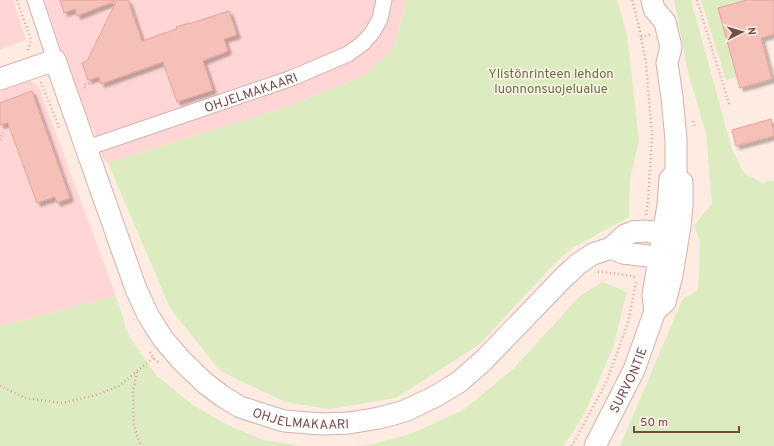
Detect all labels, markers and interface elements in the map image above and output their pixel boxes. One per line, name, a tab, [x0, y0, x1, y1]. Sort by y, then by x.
north arrow	[722, 12, 762, 52]
text: N	[744, 27, 758, 36]
park label: Ylistönrinteen lehdon luonnonsuojelualue	[488, 67, 614, 98]
street label: OHJELMAKAARI	[203, 70, 301, 117]
street label: SURVONTIE	[607, 345, 651, 416]
street label: OHJELMAKAARI	[250, 405, 349, 434]
scale bar	[634, 408, 739, 434]
text: 50 m	[640, 415, 668, 431]

